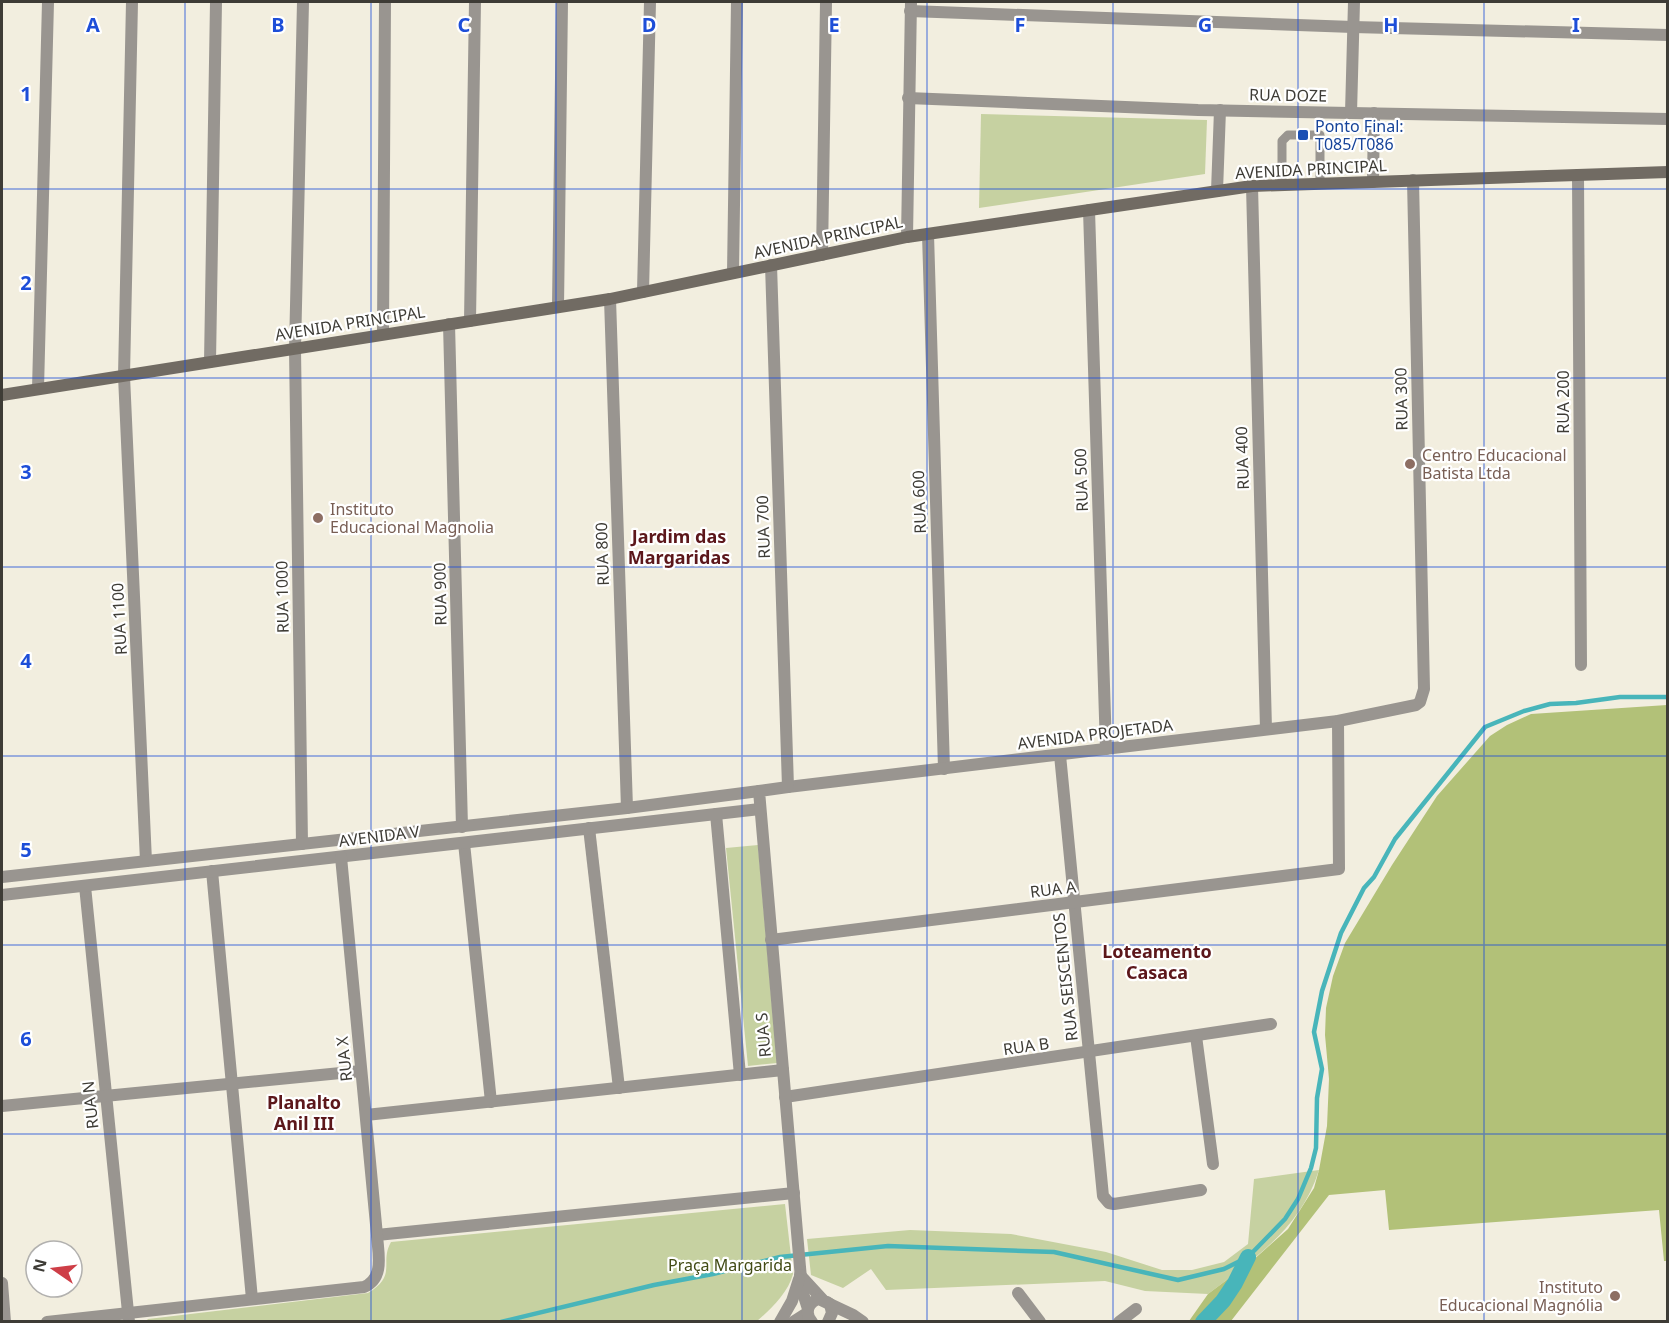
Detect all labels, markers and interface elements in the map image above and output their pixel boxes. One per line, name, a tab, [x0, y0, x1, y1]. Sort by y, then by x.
text: A	[86, 11, 100, 38]
text: B	[271, 11, 285, 38]
text: C	[458, 11, 471, 38]
text: D	[642, 11, 656, 38]
text: E	[828, 11, 840, 38]
text: F	[1015, 11, 1025, 38]
text: G	[1198, 11, 1212, 38]
text: H	[1383, 11, 1399, 38]
text: I	[1572, 11, 1580, 38]
text: 1	[20, 80, 32, 107]
street label: RUA DOZE	[1249, 83, 1327, 107]
place label: Ponto Final: T085/T086	[1315, 115, 1404, 155]
marker: Ponto Final: T085/T086	[1296, 128, 1310, 142]
street label: AVENIDA PRINCIPAL	[1235, 154, 1387, 184]
street label: AVENIDA PRINCIPAL	[752, 210, 904, 264]
text: 2	[20, 269, 32, 296]
street label: AVENIDA PRINCIPAL	[273, 300, 427, 346]
street label: RUA 300	[1389, 367, 1413, 431]
street label: RUA 200	[1552, 370, 1574, 434]
street label: RUA 400	[1230, 426, 1254, 490]
place label: Centro Educacional Batista Ltda	[1422, 444, 1567, 484]
street label: RUA 500	[1069, 448, 1093, 512]
marker: Centro Educacional Batista Ltda	[1403, 457, 1417, 471]
text: 3	[20, 458, 32, 485]
street label: RUA 600	[907, 470, 931, 534]
street label: RUA 700	[751, 495, 775, 559]
place label: Instituto Educacional Magnolia	[330, 498, 494, 538]
marker: Instituto Educacional Magnolia	[311, 511, 325, 525]
street label: RUA 800	[590, 522, 614, 586]
district label: Jardim das Margaridas	[628, 524, 730, 569]
street label: RUA 1000	[270, 561, 294, 633]
street label: RUA 900	[428, 562, 452, 626]
street label: RUA 1100	[106, 582, 132, 656]
text: 4	[20, 647, 32, 674]
street label: AVENIDA PROJETADA	[1016, 713, 1175, 754]
street label: AVENIDA V	[337, 820, 421, 852]
text: 5	[20, 836, 32, 863]
street label: RUA A	[1029, 875, 1078, 903]
street label: RUA SEISCENTOS	[1047, 912, 1083, 1042]
district label: Loteamento Casaca	[1102, 939, 1212, 984]
street label: RUA S	[750, 1012, 776, 1058]
text: 6	[20, 1025, 32, 1052]
street label: RUA B	[1002, 1032, 1050, 1060]
street label: RUA X	[331, 1035, 357, 1083]
street label: RUA N	[77, 1080, 103, 1130]
district label: Planalto Anil III	[267, 1090, 341, 1135]
north arrow	[24, 1239, 84, 1299]
park label: Praça Margarida	[668, 1254, 792, 1276]
text: N	[27, 1256, 52, 1274]
place label: Instituto Educacional Magnólia	[1439, 1276, 1603, 1316]
marker: Instituto Educacional Magnólia	[1608, 1289, 1622, 1303]

